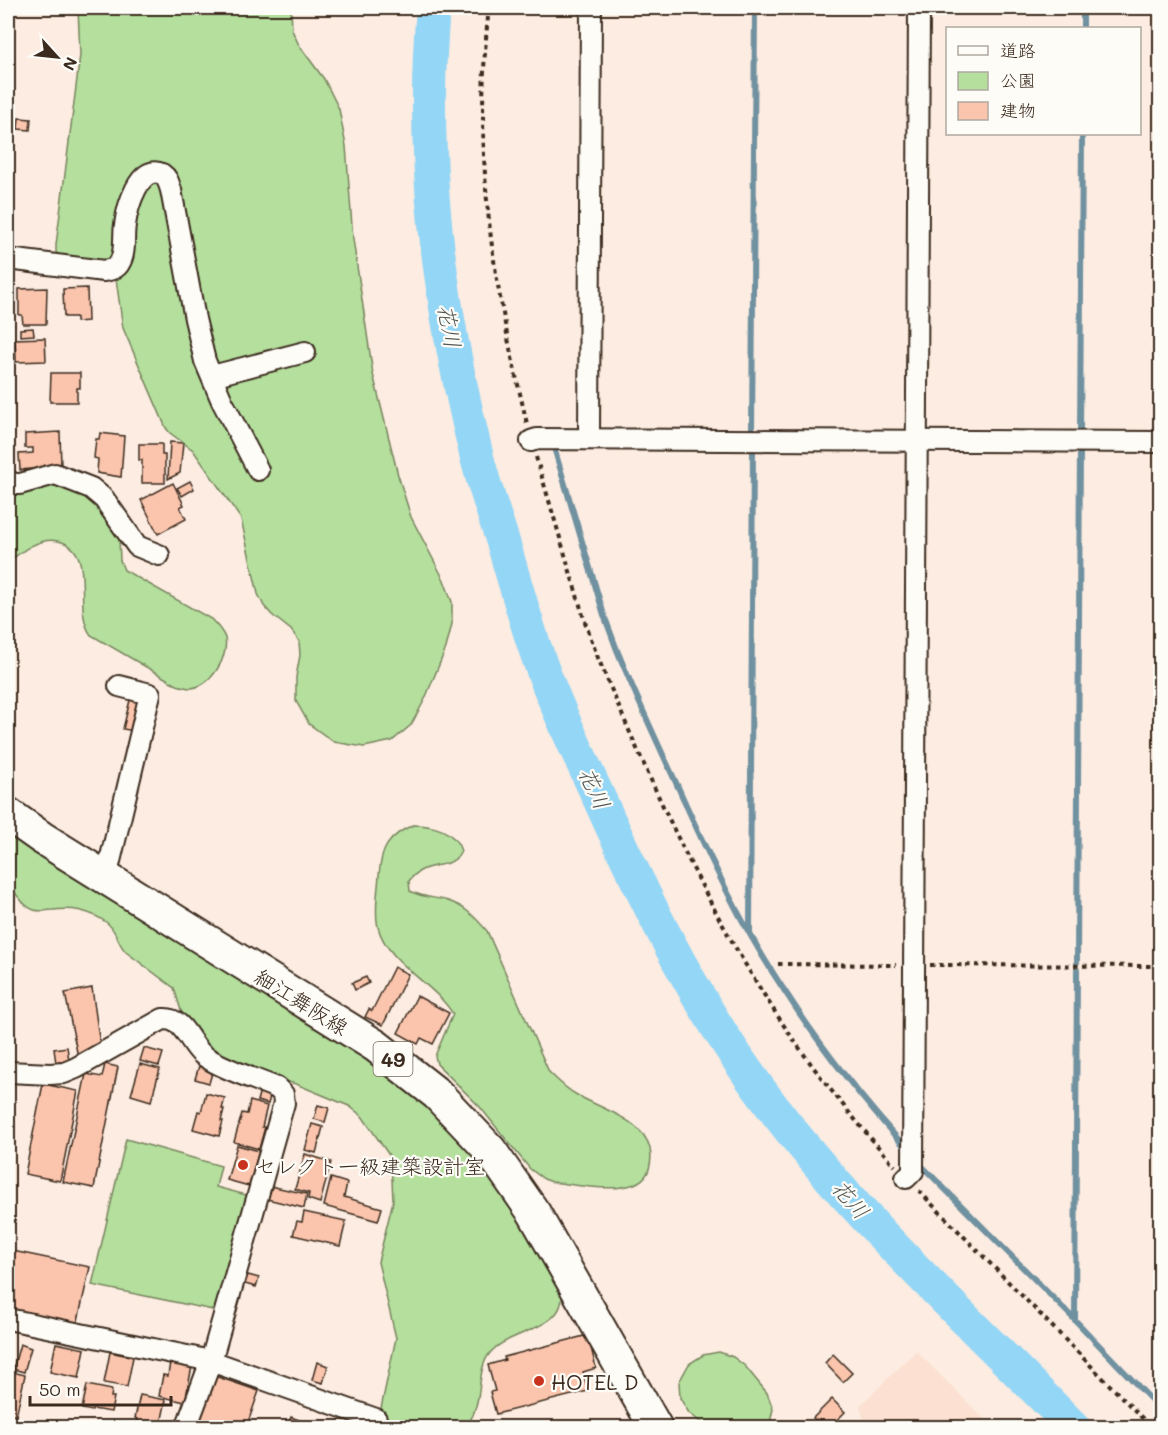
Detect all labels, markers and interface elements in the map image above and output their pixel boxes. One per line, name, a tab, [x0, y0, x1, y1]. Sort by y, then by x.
north arrow	[27, 27, 87, 87]
legend	[946, 27, 1141, 135]
text: 道路	[1000, 38, 1036, 62]
text: N	[59, 54, 83, 74]
text: 公園	[1000, 68, 1036, 92]
text: 建物	[1000, 98, 1036, 122]
water label: 花川	[432, 302, 468, 350]
water label: 花川	[573, 762, 617, 814]
street label: 細江舞阪線	[250, 962, 354, 1040]
road number: 49	[374, 1042, 412, 1076]
place label: セレクト一級建築設計室	[255, 1152, 485, 1179]
marker: セレクト一級建築設計室	[236, 1158, 250, 1172]
water label: 花川	[826, 1173, 876, 1225]
place label: HOTEL D	[551, 1368, 639, 1395]
scale bar	[30, 1369, 171, 1407]
marker: HOTEL D	[532, 1374, 546, 1388]
text: 50 m	[39, 1377, 81, 1401]

